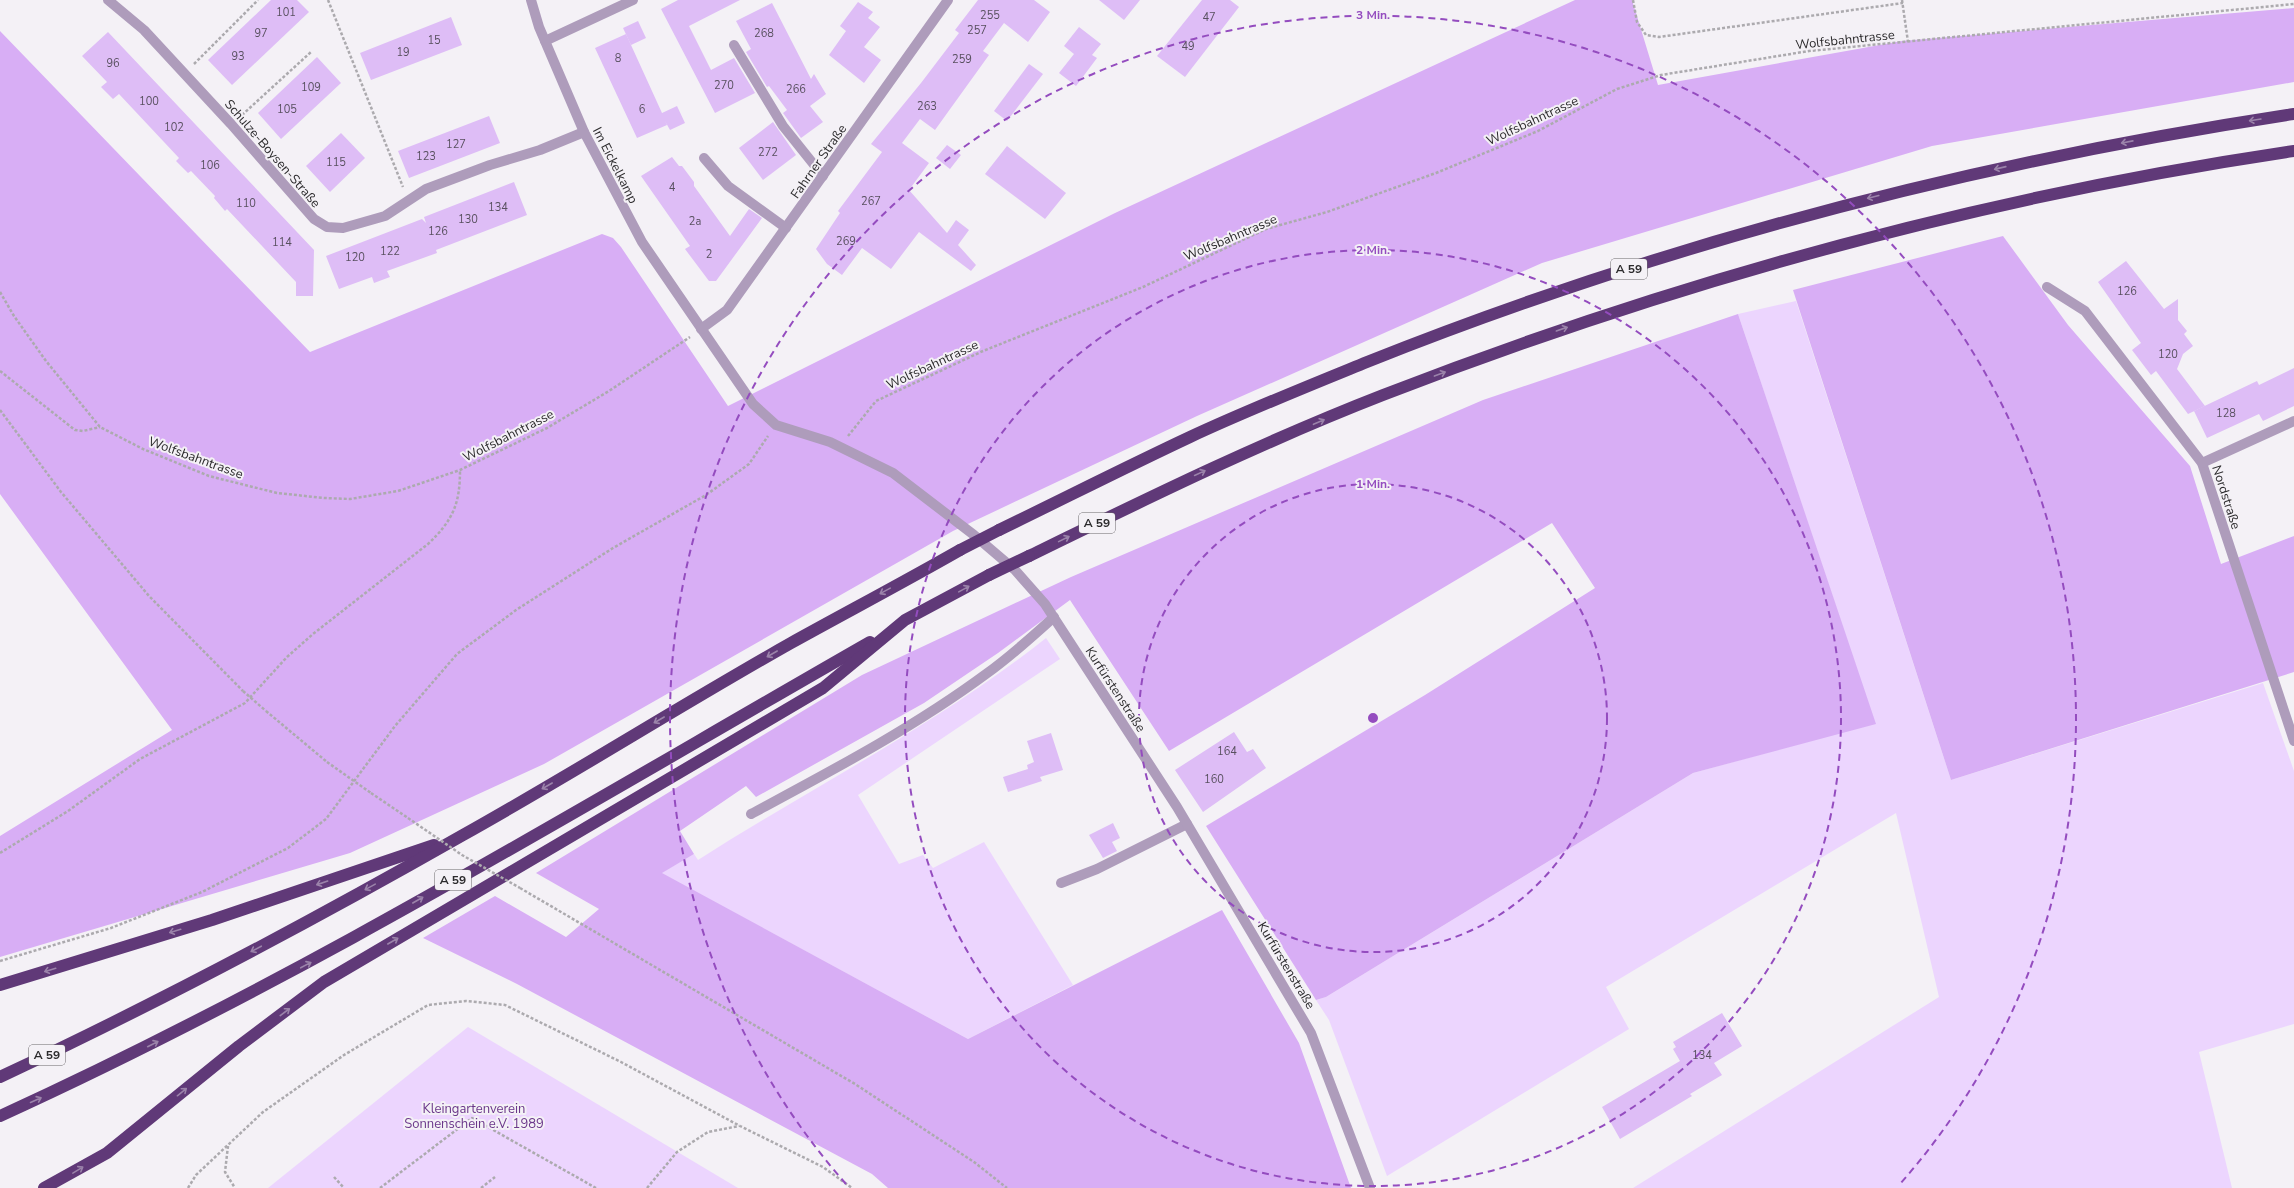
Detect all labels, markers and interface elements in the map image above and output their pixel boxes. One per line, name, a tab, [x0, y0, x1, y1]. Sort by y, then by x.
house number: 101	[276, 5, 296, 20]
text: 3 Min.	[1356, 7, 1390, 23]
house number: 255	[980, 8, 1000, 23]
house number: 47	[1202, 10, 1216, 25]
house number: 257	[967, 23, 987, 38]
house number: 97	[254, 26, 268, 41]
house number: 268	[754, 26, 774, 41]
street label: Wolfsbahntrasse	[1795, 26, 1896, 54]
house number: 15	[427, 33, 441, 48]
house number: 49	[1181, 39, 1195, 54]
house number: 19	[396, 45, 410, 60]
house number: 93	[231, 49, 245, 64]
house number: 8	[615, 51, 622, 66]
house number: 259	[952, 52, 972, 67]
house number: 96	[106, 56, 120, 71]
house number: 270	[714, 78, 734, 93]
house number: 109	[301, 80, 321, 95]
house number: 266	[786, 82, 806, 97]
street label: Wolfsbahntrasse	[1483, 92, 1581, 150]
house number: 100	[139, 94, 159, 109]
street label: Schulze-Boysen-Straße	[220, 96, 324, 212]
house number: 263	[917, 99, 937, 114]
house number: 105	[277, 102, 297, 117]
house number: 6	[639, 102, 646, 117]
one-way arrow	[2249, 116, 2262, 124]
house number: 102	[164, 120, 184, 135]
street label: Fahrner Straße	[786, 121, 851, 202]
street label: Im Eickelkamp	[588, 124, 642, 207]
house number: 127	[446, 137, 466, 152]
one-way arrow	[2121, 138, 2134, 146]
house number: 272	[758, 145, 778, 160]
house number: 123	[416, 149, 436, 164]
house number: 115	[326, 155, 346, 170]
house number: 106	[200, 158, 220, 173]
one-way arrow	[1994, 164, 2007, 172]
house number: 4	[669, 180, 676, 195]
house number: 267	[861, 194, 881, 209]
one-way arrow	[1867, 194, 1880, 202]
house number: 110	[236, 196, 256, 211]
house number: 134	[488, 200, 508, 215]
street label: Wolfsbahntrasse	[1181, 210, 1280, 266]
house number: 130	[458, 212, 478, 227]
house number: 2a	[689, 214, 701, 229]
house number: 126	[428, 224, 448, 239]
house number: 269	[836, 234, 856, 249]
house number: 114	[272, 235, 292, 250]
text: 2 Min.	[1356, 242, 1390, 258]
house number: 122	[380, 244, 400, 259]
house number: 2	[706, 247, 712, 262]
house number: 120	[345, 250, 365, 265]
road number: A 59	[1611, 259, 1647, 279]
house number: 126	[2117, 284, 2137, 299]
one-way arrow	[1556, 324, 1568, 332]
street label: Wolfsbahntrasse	[883, 336, 981, 394]
house number: 120	[2158, 347, 2178, 362]
one-way arrow	[1434, 369, 1446, 377]
street label: Wolfsbahntrasse	[460, 405, 557, 467]
house number: 128	[2216, 406, 2236, 421]
one-way arrow	[1313, 418, 1325, 425]
street label: Wolfsbahntrasse	[146, 432, 246, 483]
street label: Nordstraße	[2207, 463, 2245, 532]
one-way arrow	[1193, 469, 1205, 476]
text: 1 Min.	[1356, 476, 1390, 492]
road number: A 59	[1079, 513, 1115, 533]
one-way arrow	[1058, 535, 1070, 542]
one-way arrow	[958, 584, 970, 592]
one-way arrow	[880, 588, 892, 596]
street label: Kurfürstenstraße	[1081, 643, 1150, 736]
one-way arrow	[766, 651, 778, 659]
centre of rings	[1366, 711, 1380, 725]
one-way arrow	[653, 716, 665, 724]
house number: 164	[1217, 744, 1237, 759]
house number: 160	[1204, 772, 1224, 787]
one-way arrow	[541, 782, 553, 790]
road number: A 59	[435, 870, 471, 890]
one-way arrow	[316, 880, 329, 887]
one-way arrow	[364, 883, 376, 891]
one-way arrow	[412, 896, 424, 904]
street label: Kurfürstenstraße	[1253, 919, 1319, 1012]
one-way arrow	[168, 928, 181, 935]
one-way arrow	[387, 937, 399, 945]
one-way arrow	[250, 946, 262, 954]
one-way arrow	[299, 960, 311, 968]
one-way arrow	[44, 967, 57, 974]
one-way arrow	[279, 1008, 290, 1016]
one-way arrow	[147, 1040, 159, 1047]
road number: A 59	[29, 1045, 65, 1065]
house number: 134	[1692, 1048, 1712, 1063]
one-way arrow	[177, 1088, 188, 1097]
one-way arrow	[29, 1096, 41, 1103]
park label: Kleingartenverein Sonnenschein e.V. 1989	[404, 1100, 544, 1133]
one-way arrow	[72, 1165, 84, 1173]

